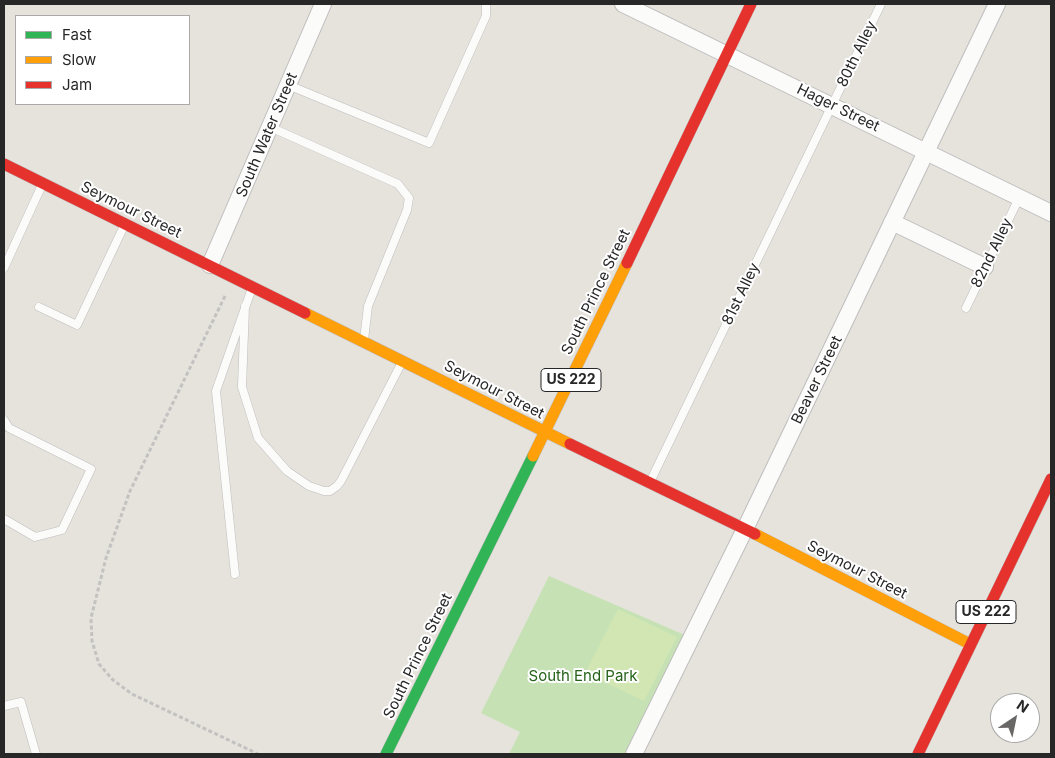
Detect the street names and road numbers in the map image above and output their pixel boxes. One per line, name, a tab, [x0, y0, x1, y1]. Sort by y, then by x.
street label: 80th Alley	[833, 18, 881, 90]
street label: South Water Street	[233, 70, 301, 200]
street label: Hager Street	[794, 80, 882, 136]
street label: Seymour Street	[78, 178, 184, 242]
street label: 82nd Alley	[967, 215, 1017, 291]
street label: South Prince Street	[558, 226, 634, 358]
street label: 81st Alley	[718, 260, 764, 328]
street label: Beaver Street	[788, 333, 846, 427]
street label: Seymour Street	[441, 357, 547, 423]
road number: US 222	[541, 368, 601, 392]
street label: Seymour Street	[804, 537, 910, 603]
street label: South Prince Street	[380, 590, 456, 722]
road number: US 222	[956, 600, 1016, 624]

